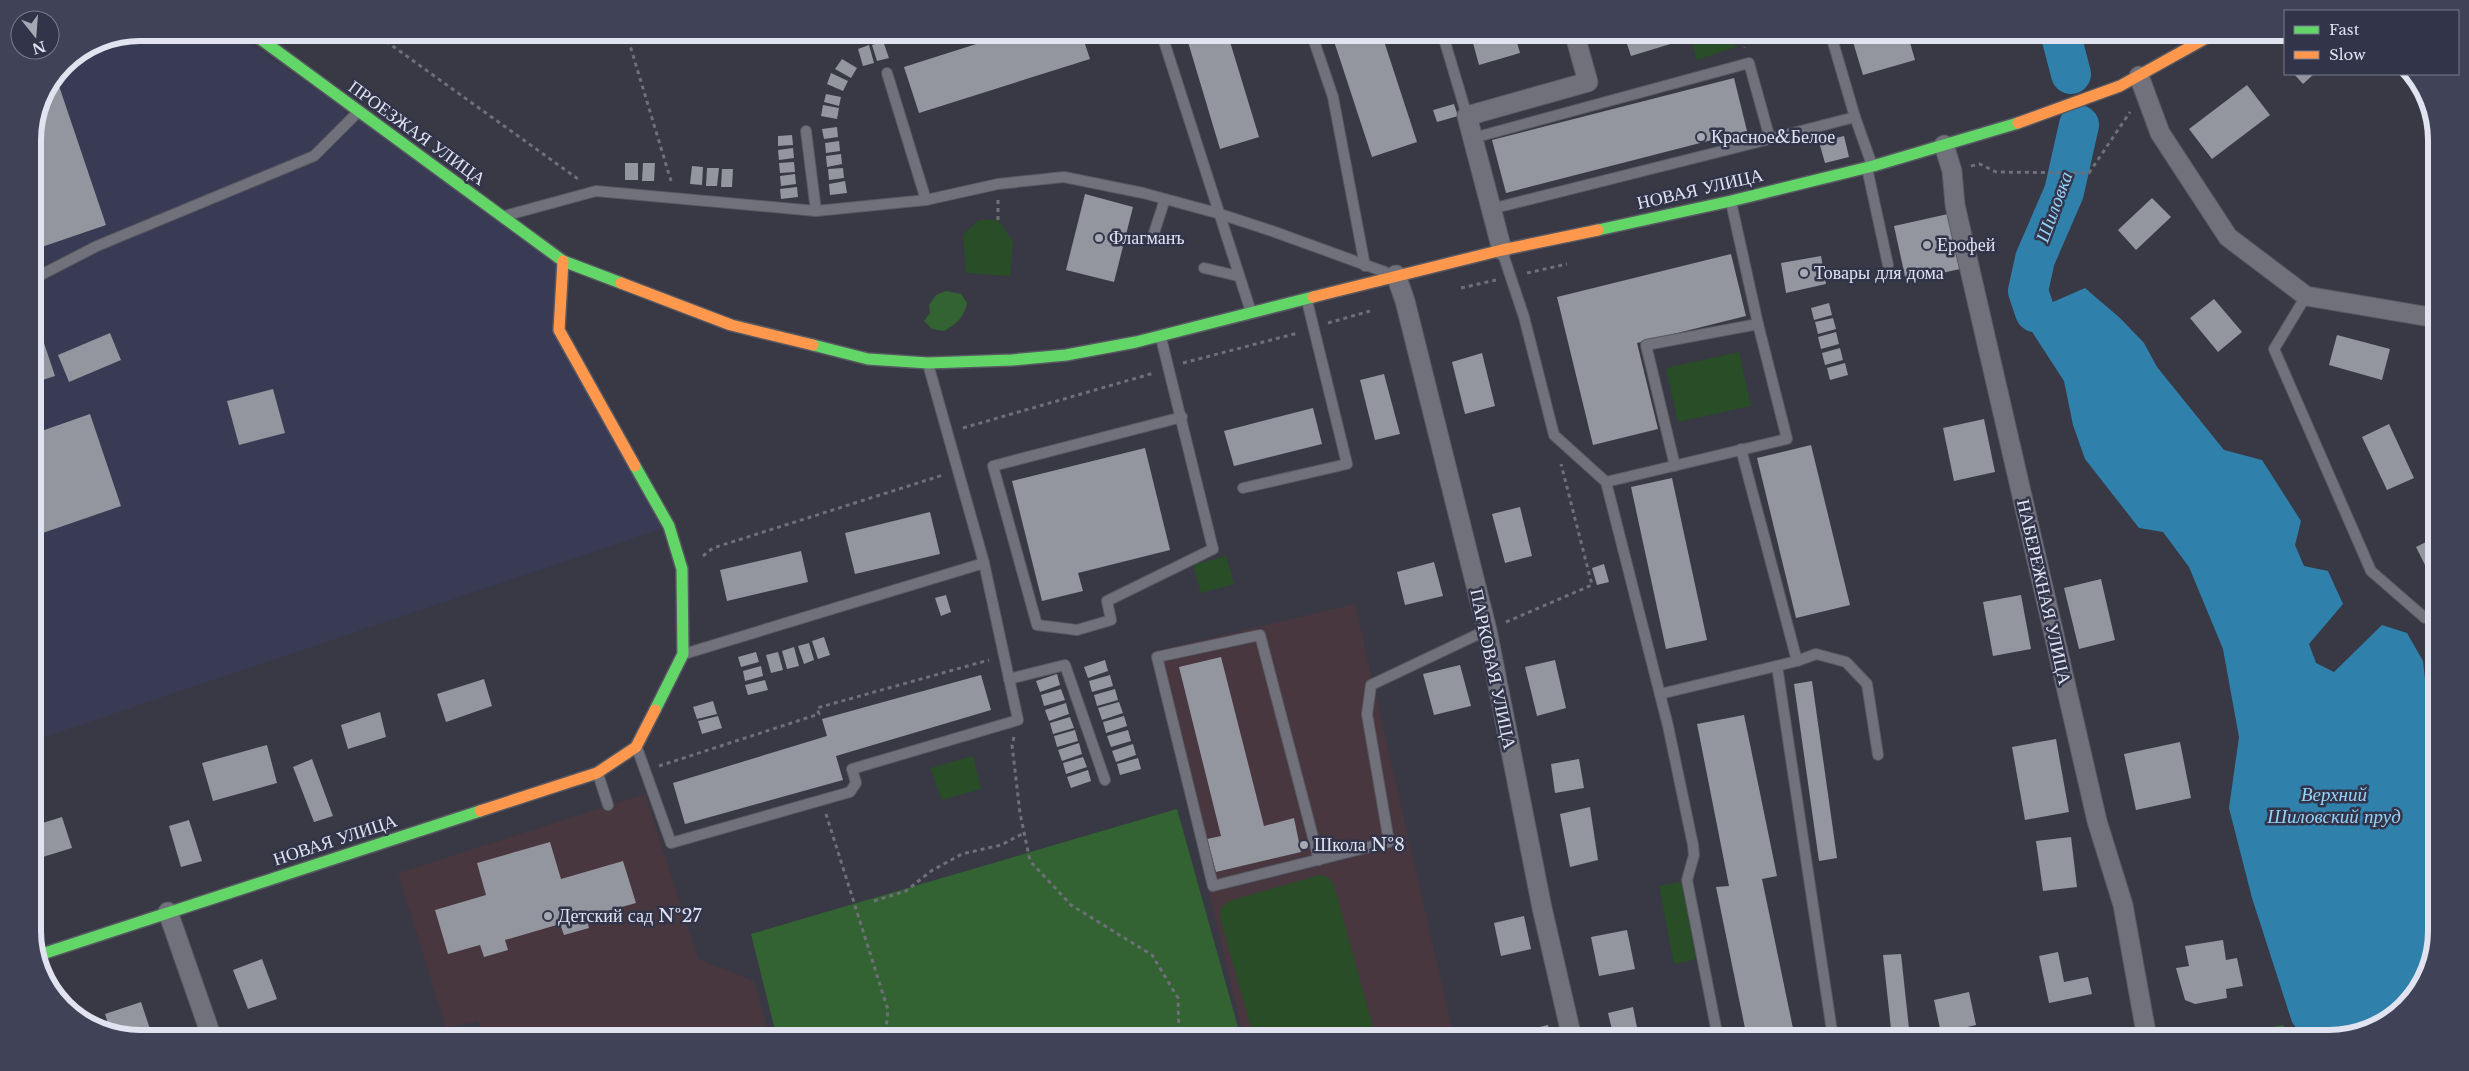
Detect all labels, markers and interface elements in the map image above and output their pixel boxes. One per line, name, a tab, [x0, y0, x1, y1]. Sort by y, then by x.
north arrow	[10, 10, 60, 60]
legend	[2284, 10, 2459, 75]
text: Fast	[2329, 20, 2360, 39]
text: N	[30, 37, 48, 58]
text: Slow	[2329, 45, 2366, 64]
street label: ПРОЕЗЖАЯ УЛИЦА	[344, 76, 490, 190]
place label: Красное&Белое	[1711, 126, 1835, 148]
marker: Красное&Белое	[1695, 131, 1707, 143]
street label: НОВАЯ УЛИЦА	[1635, 164, 1765, 214]
water label: Шиловка	[2030, 169, 2077, 246]
place label: Флагманъ	[1109, 227, 1185, 249]
marker: Флагманъ	[1093, 232, 1105, 244]
place label: Ерофей	[1937, 234, 1996, 256]
marker: Ерофей	[1921, 239, 1933, 251]
place label: Товары для дома	[1814, 262, 1944, 284]
marker: Товары для дома	[1798, 267, 1810, 279]
street label: НАБЕРЕЖНАЯ УЛИЦА	[2012, 497, 2076, 687]
street label: ПАРКОВАЯ УЛИЦА	[1465, 587, 1521, 751]
water label: Верхний Шиловский пруд	[2266, 783, 2401, 828]
street label: НОВАЯ УЛИЦА	[270, 810, 400, 870]
place label: Школа №8	[1314, 834, 1405, 856]
marker: Школа №8	[1298, 839, 1310, 851]
place label: Детский сад №27	[558, 905, 702, 927]
marker: Детский сад №27	[542, 910, 554, 922]

